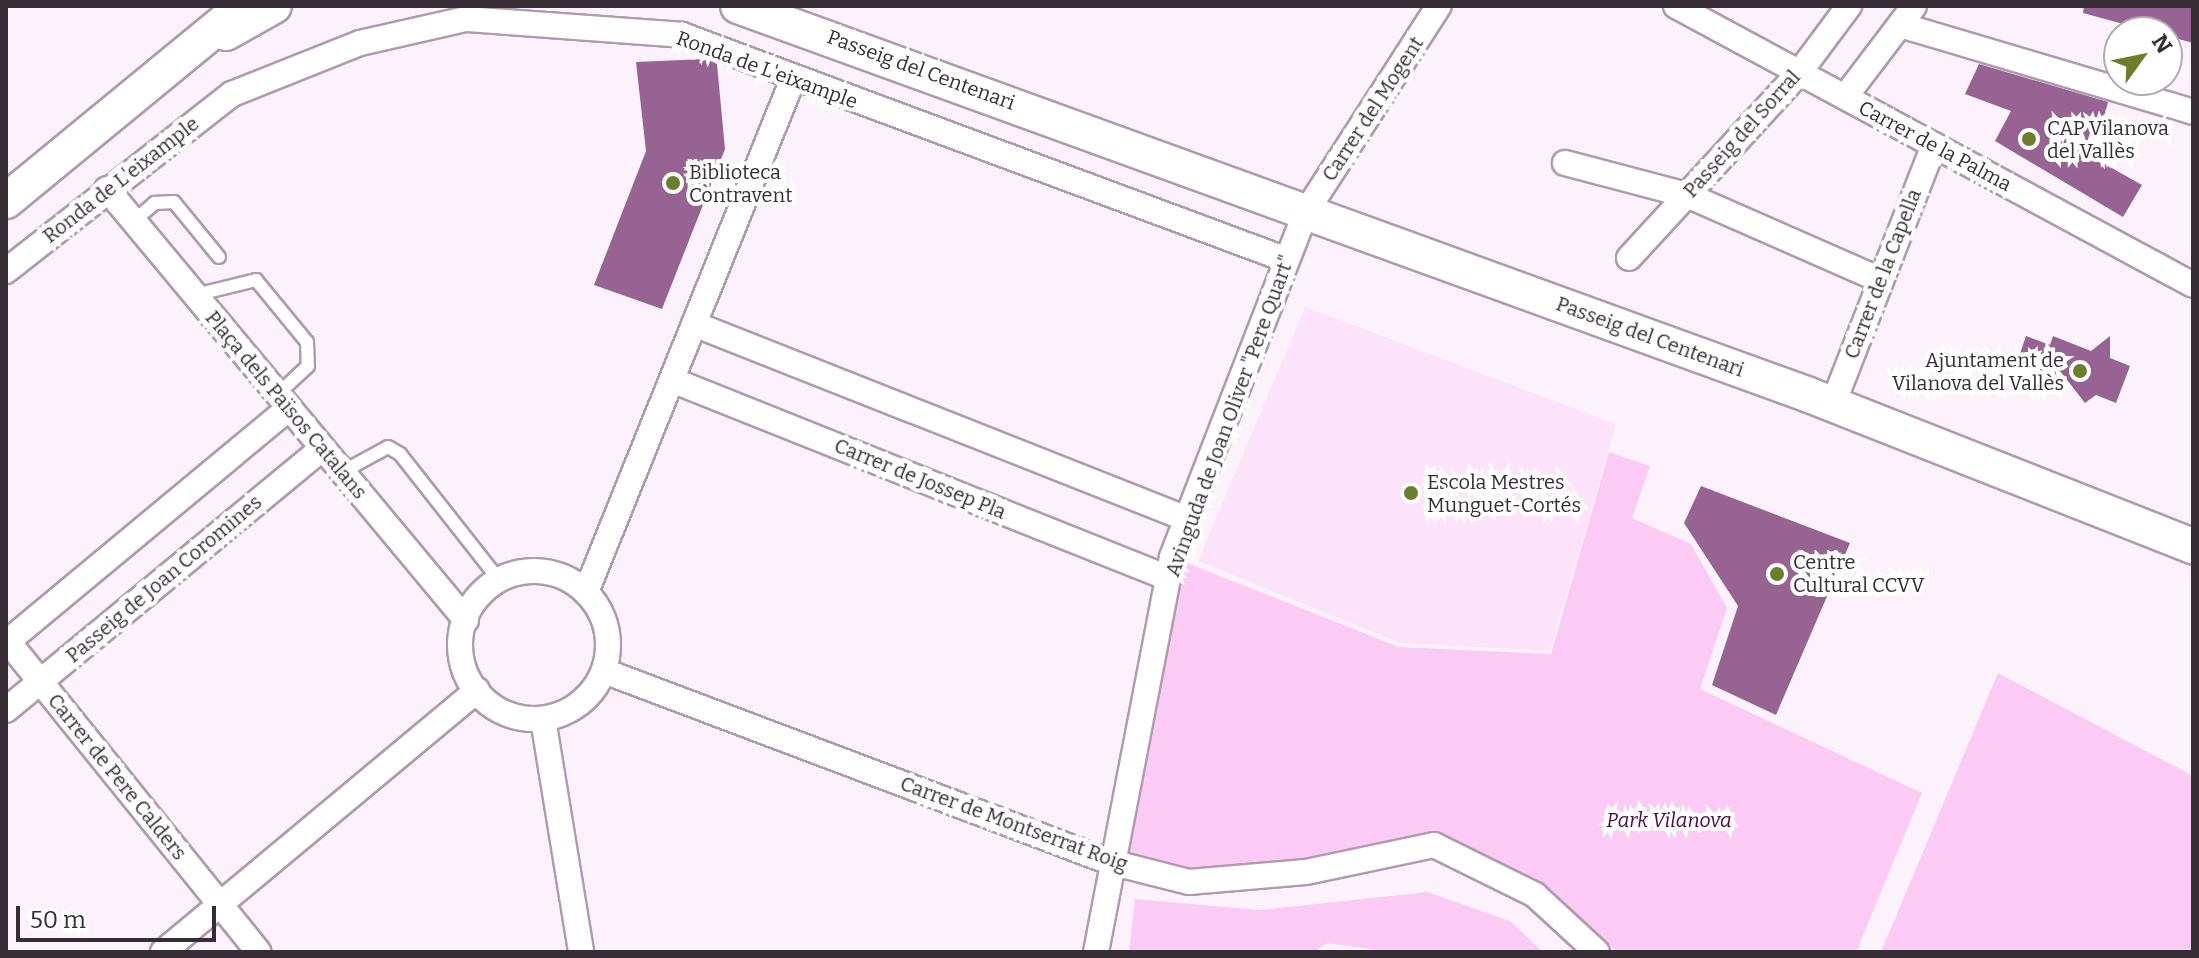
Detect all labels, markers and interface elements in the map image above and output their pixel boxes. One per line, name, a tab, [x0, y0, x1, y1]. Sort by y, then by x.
north arrow	[2103, 16, 2183, 96]
street label: Passeig del Centenari	[824, 25, 1018, 115]
street label: Ronda de L'eixample	[673, 26, 861, 114]
text: N	[2146, 29, 2178, 58]
street label: Carrer del Mogent	[1317, 32, 1429, 186]
street label: Passeig del Sorral	[1679, 65, 1805, 203]
street label: Carrer de la Palma	[1855, 96, 2015, 196]
street label: Ronda de L'eixample	[38, 112, 204, 248]
place label: CAP Vilanova del Vallès	[2047, 116, 2169, 163]
marker: CAP Vilanova del Vallès	[2018, 128, 2040, 150]
place label: Biblioteca Contravent	[689, 160, 792, 207]
marker: Biblioteca Contravent	[664, 174, 682, 192]
street label: Carrer de la Capella	[1840, 186, 1926, 362]
street label: Avinguda de Joan Oliver "Pere Quart"	[1161, 252, 1299, 580]
street label: Passeig del Centenari	[1553, 292, 1747, 382]
street label: Plaça dels Països Catalans	[200, 306, 372, 504]
place label: Ajuntament de Vilanova del Vallès	[1892, 348, 2064, 395]
marker: Ajuntament de Vilanova del Vallès	[2071, 362, 2089, 380]
street label: Carrer de Jossep Pla	[831, 434, 1009, 524]
place label: Escola Mestres Munguet-Cortés	[1427, 470, 1581, 517]
marker: Escola Mestres Munguet-Cortés	[1402, 484, 1420, 502]
street label: Passeig de Joan Coromines	[61, 490, 267, 668]
place label: Centre Cultural CCVV	[1793, 550, 1925, 597]
marker: Centre Cultural CCVV	[1768, 565, 1786, 583]
street label: Carrer de Pere Calders	[43, 689, 191, 865]
street label: Carrer de Montserrat Roig	[897, 772, 1131, 876]
park label: Park Vilanova	[1606, 808, 1732, 832]
scale bar	[20, 890, 220, 940]
text: 50 m	[30, 906, 86, 934]

